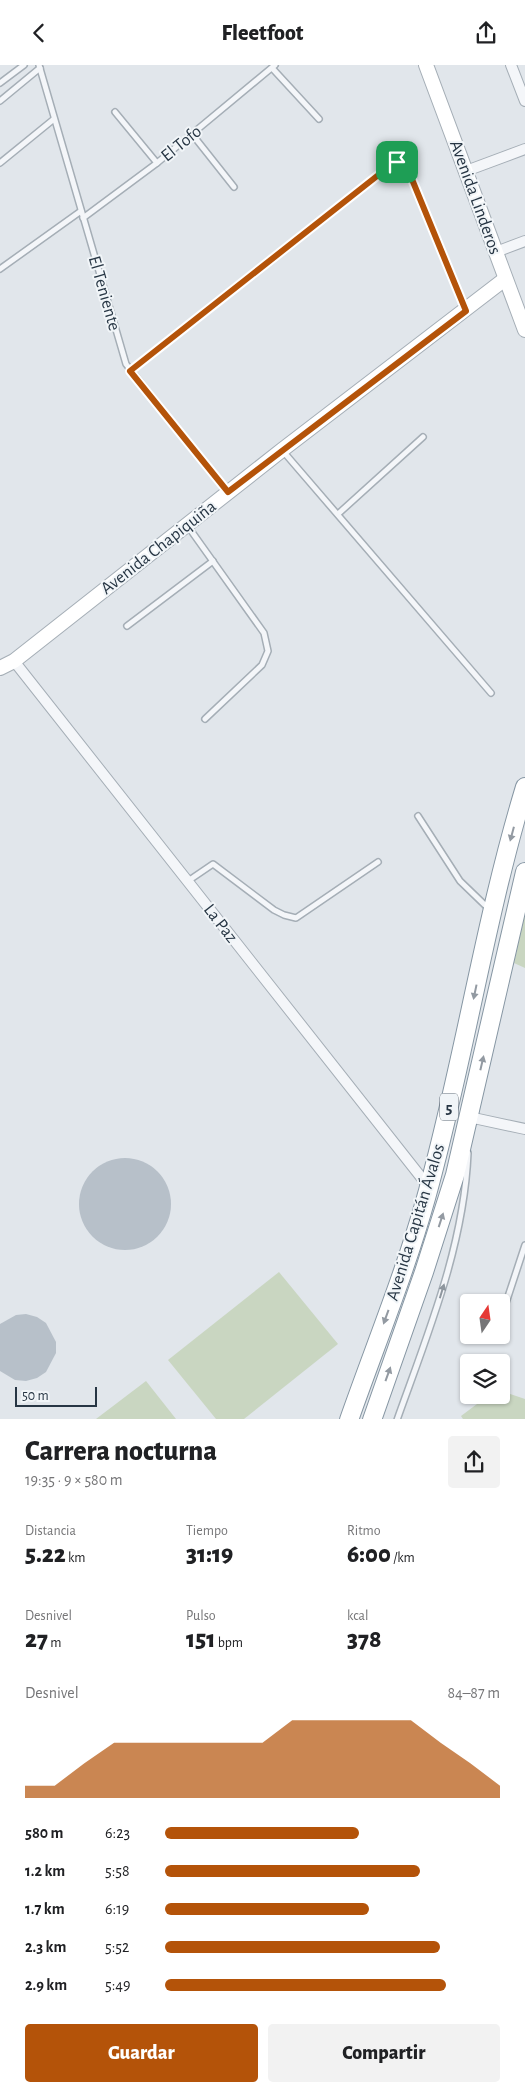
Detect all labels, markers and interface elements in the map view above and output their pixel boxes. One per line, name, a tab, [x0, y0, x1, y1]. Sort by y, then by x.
icon: back	[25, 19, 53, 47]
icon: share	[472, 19, 500, 47]
text: Fleetfoot	[222, 22, 303, 44]
street label: El Tofo	[158, 122, 205, 165]
street label: Avenida Linderos	[446, 138, 504, 257]
pin	[376, 141, 418, 183]
icon: arrive	[383, 148, 411, 176]
street label: El Teniente	[85, 254, 123, 333]
street label: Avenida Chapiquiña	[98, 497, 220, 598]
one-way arrow	[508, 826, 516, 841]
street label: La Paz	[200, 901, 241, 946]
one-way arrow	[471, 984, 479, 1000]
one-way arrow	[478, 1055, 486, 1070]
road number: 5	[440, 1093, 458, 1121]
street label: Avenida Capitán Ávalos	[381, 1141, 448, 1303]
one-way arrow	[437, 1212, 445, 1227]
one-way arrow	[439, 1283, 447, 1298]
north arrow	[460, 1294, 510, 1344]
map controls	[460, 1294, 510, 1404]
one-way arrow	[382, 1310, 390, 1325]
button: layers	[460, 1354, 510, 1404]
one-way arrow	[385, 1366, 392, 1381]
scale bar	[15, 1385, 98, 1408]
text: 50 m	[22, 1389, 49, 1403]
button: share	[448, 1436, 500, 1488]
text: Carrera nocturna	[25, 1438, 217, 1466]
text: 19:35 · 9 × 580 m	[25, 1472, 123, 1488]
text: Distancia	[25, 1524, 76, 1538]
text: Tiempo	[186, 1524, 228, 1538]
text: Ritmo	[347, 1524, 381, 1538]
text: 5.22	[25, 1542, 66, 1567]
text: 31:19	[186, 1542, 233, 1567]
text: 6:00	[347, 1542, 391, 1567]
text: km	[66, 1551, 86, 1565]
text: /km	[391, 1551, 415, 1565]
text: Desnivel	[25, 1609, 72, 1623]
text: Pulso	[186, 1609, 216, 1623]
text: kcal	[347, 1609, 368, 1623]
text: 27	[25, 1627, 48, 1652]
text: 151	[186, 1627, 215, 1652]
text: 378	[347, 1627, 382, 1652]
text: m	[48, 1636, 62, 1650]
text: bpm	[215, 1636, 243, 1650]
text: Desnivel	[25, 1685, 79, 1701]
text: 84–87 m	[447, 1685, 500, 1701]
text: 580 m	[25, 1825, 63, 1841]
text: 6:23	[105, 1825, 130, 1841]
text: 1.2 km	[25, 1863, 65, 1879]
text: 5:58	[105, 1863, 130, 1879]
text: 1.7 km	[25, 1901, 65, 1917]
text: 6:19	[105, 1901, 129, 1917]
text: 2.3 km	[25, 1939, 66, 1955]
text: 5:52	[105, 1939, 129, 1955]
text: 2.9 km	[25, 1977, 67, 1993]
text: 5:49	[105, 1977, 131, 1993]
button: Guardar	[25, 2024, 258, 2082]
button: Compartir	[268, 2024, 500, 2082]

